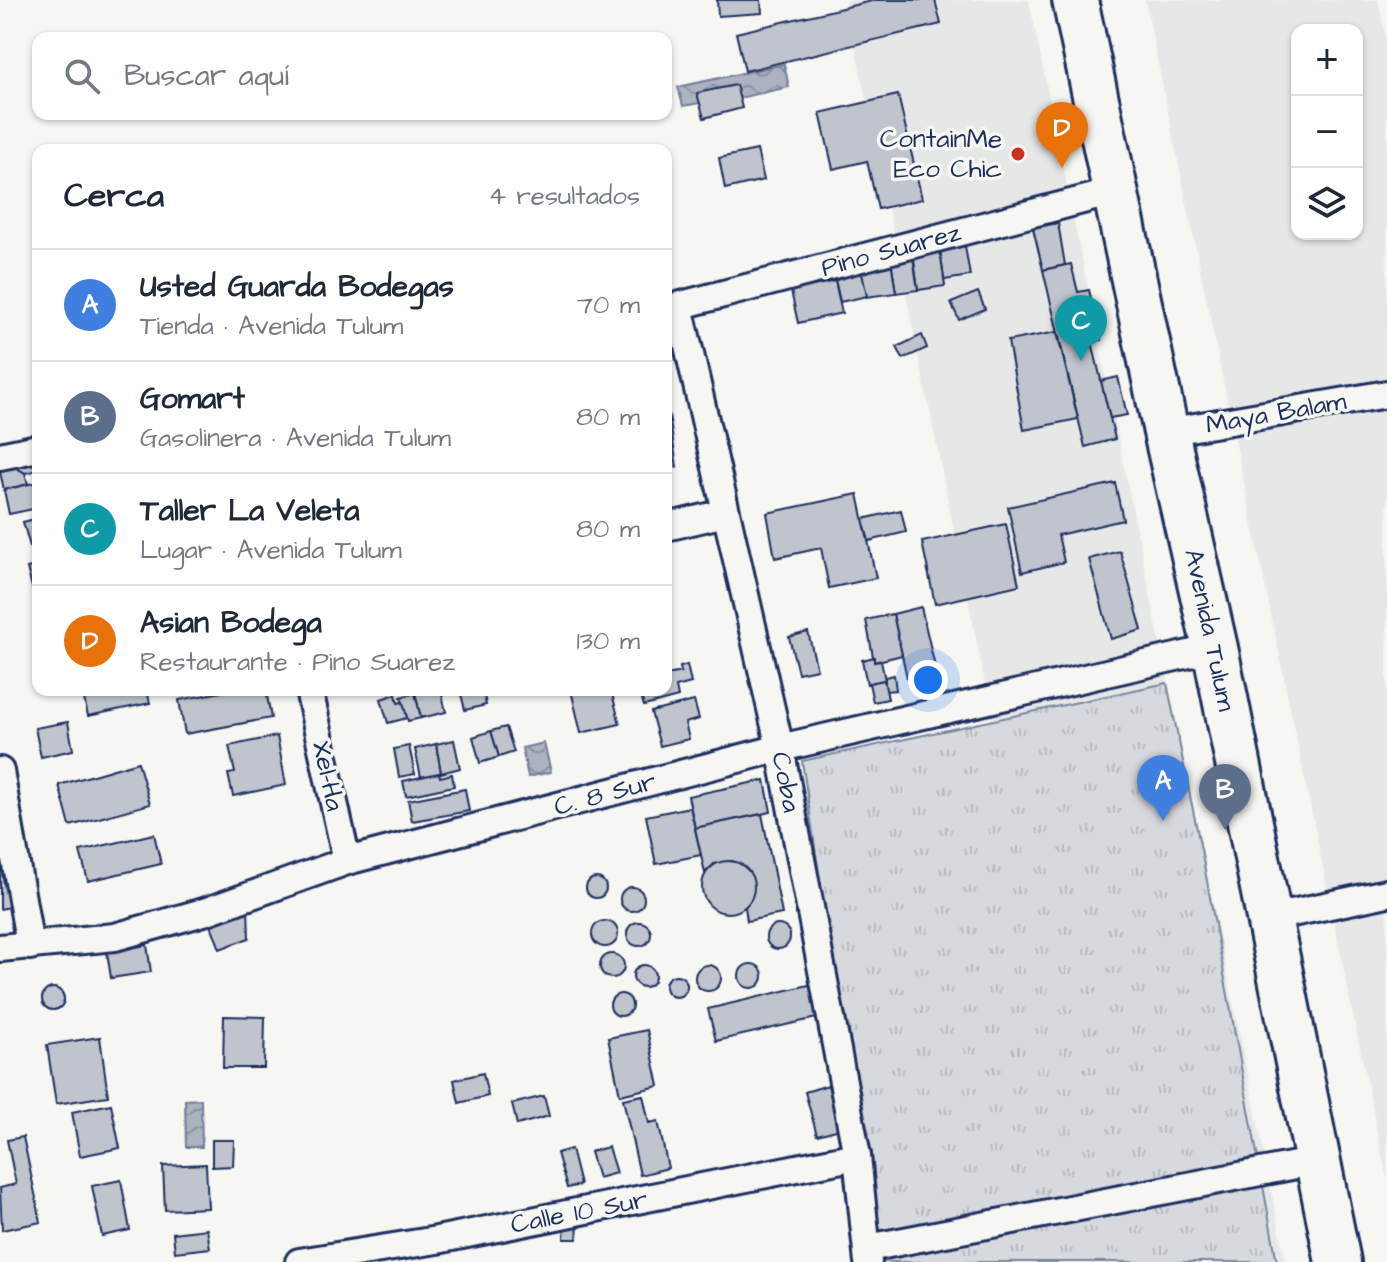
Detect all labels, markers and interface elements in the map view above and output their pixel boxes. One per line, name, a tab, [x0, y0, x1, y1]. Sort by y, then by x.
map controls	[1291, 24, 1363, 240]
button: +	[1291, 24, 1363, 96]
search box	[32, 32, 672, 120]
icon: search	[60, 54, 104, 98]
text: Buscar aquí	[124, 55, 289, 97]
button: −	[1291, 96, 1363, 168]
pin: D	[1036, 102, 1088, 168]
place label: ContainMe Eco Chic	[880, 121, 1002, 187]
marker: ContainMe Eco Chic	[1009, 145, 1027, 163]
button: layers	[1291, 168, 1363, 240]
text: Cerca	[64, 172, 164, 220]
text: 4 resultados	[488, 178, 640, 214]
street label: Pino Suarez	[817, 214, 965, 286]
text: Usted Guarda Bodegas	[140, 266, 454, 308]
text: A	[82, 287, 98, 323]
text: 70 m	[577, 287, 640, 323]
pin: C	[1055, 295, 1107, 361]
text: Tienda · Avenida Tulum	[140, 308, 403, 344]
text: Gomart	[140, 378, 245, 420]
street label: Maya Balam	[1203, 383, 1350, 445]
text: B	[81, 399, 99, 435]
text: 80 m	[576, 399, 640, 435]
text: Gasolinera · Avenida Tulum	[140, 420, 451, 456]
text: Taller La Veleta	[140, 490, 360, 532]
text: C	[81, 511, 99, 547]
text: 80 m	[576, 511, 640, 547]
text: Lugar · Avenida Tulum	[140, 532, 402, 568]
street label: Avenida Tulum	[1175, 546, 1245, 715]
text: Asian Bodega	[140, 602, 322, 644]
text: D	[82, 623, 98, 659]
text: 130 m	[576, 623, 640, 659]
text: Restaurante · Pino Suarez	[140, 644, 455, 680]
your location	[908, 660, 948, 700]
street label: Xel-Ha	[303, 738, 353, 814]
street label: Coba	[763, 749, 809, 815]
pin: A	[1137, 755, 1189, 821]
street label: C. 8 Sur	[550, 763, 660, 825]
pin: B	[1199, 764, 1251, 830]
street label: Calle 10 Sur	[507, 1181, 651, 1243]

